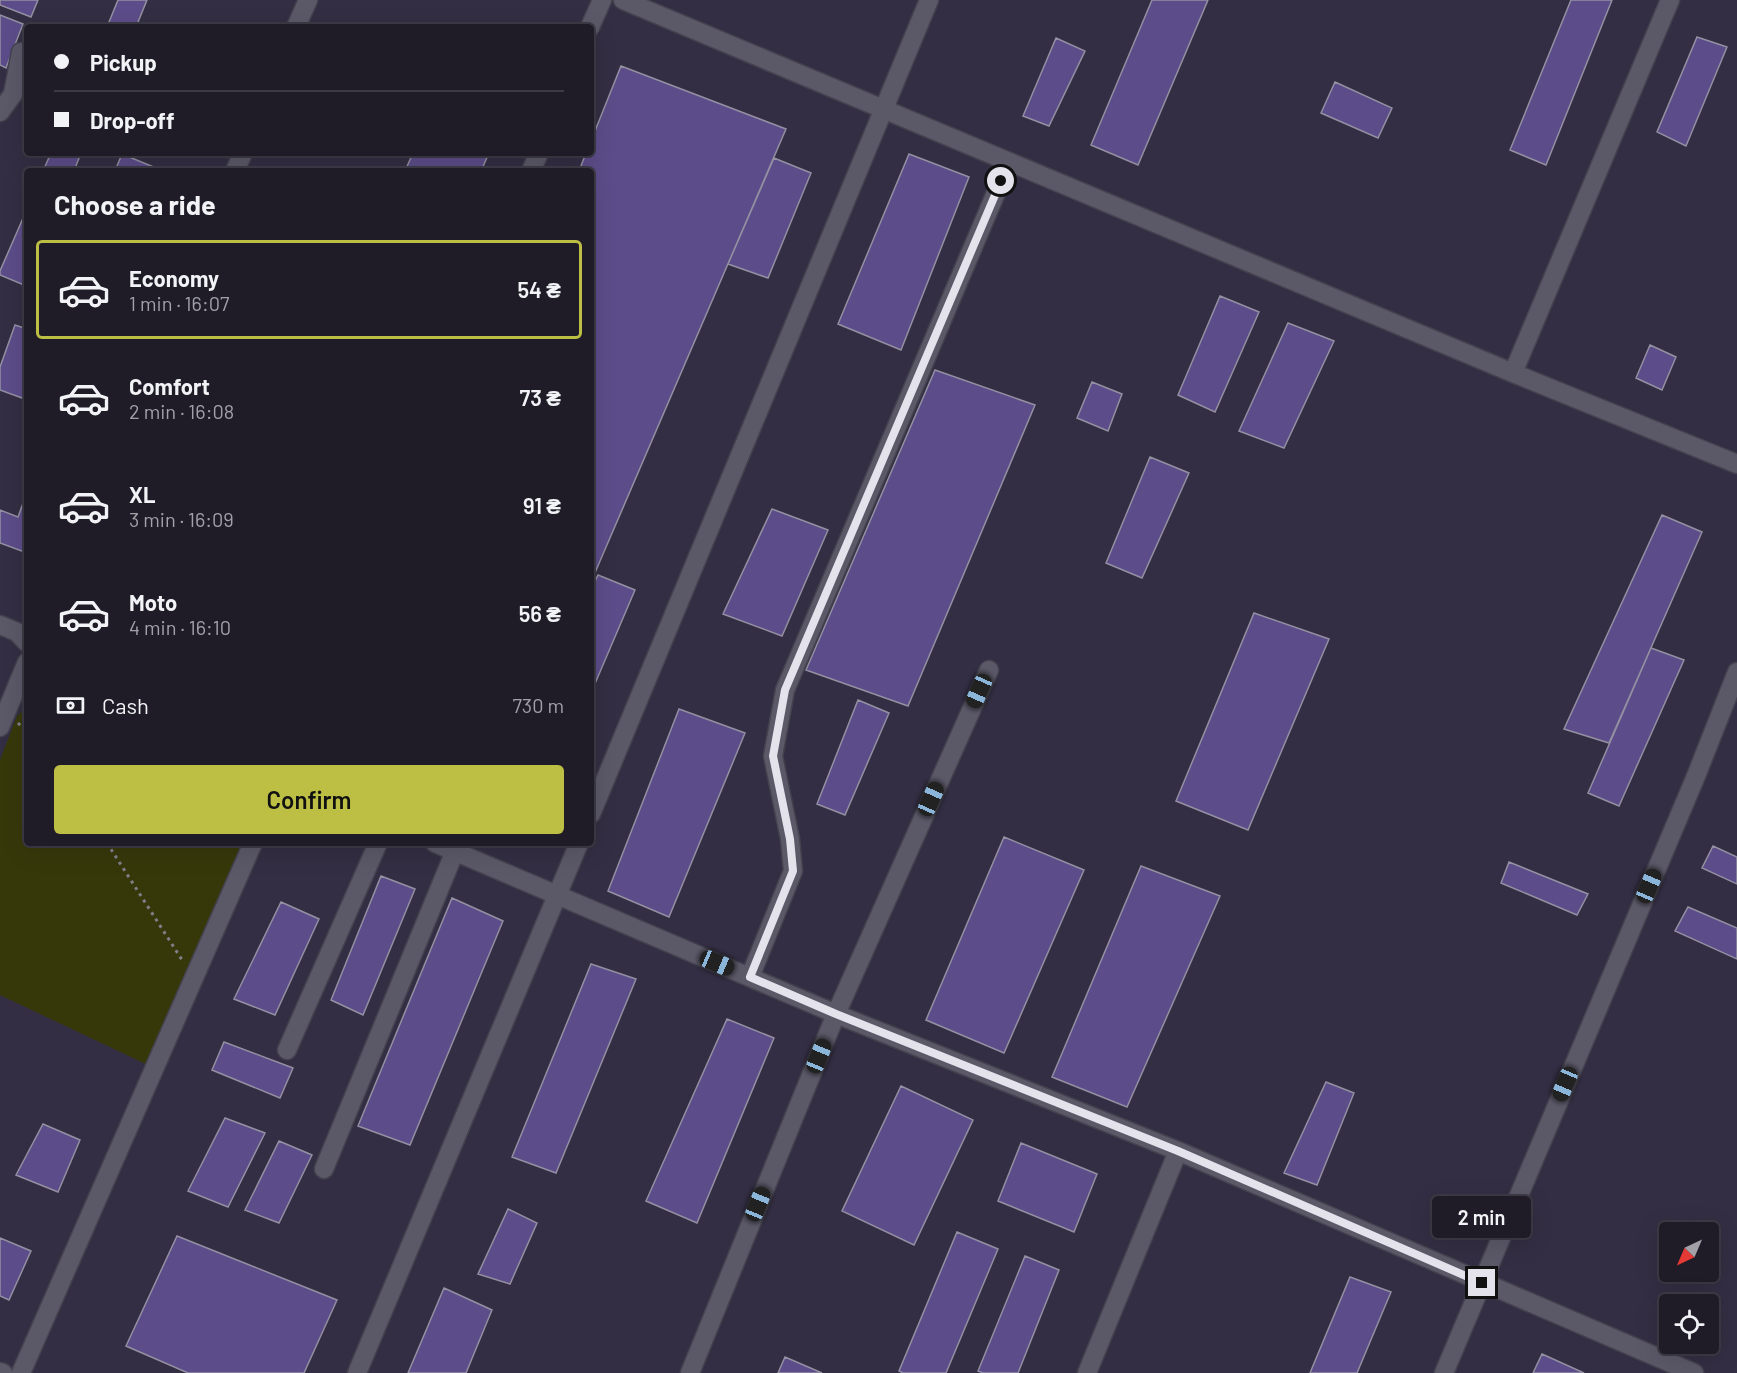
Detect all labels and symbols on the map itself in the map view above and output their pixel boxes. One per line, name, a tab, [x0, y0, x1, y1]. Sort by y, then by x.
route start	[987, 167, 1014, 194]
car	[963, 671, 995, 711]
car	[915, 779, 947, 819]
car	[1634, 866, 1664, 906]
car	[697, 948, 737, 978]
car	[804, 1036, 834, 1076]
car	[1550, 1064, 1580, 1104]
car	[743, 1184, 773, 1224]
callout: 2 min	[1432, 1196, 1532, 1238]
north arrow	[1659, 1222, 1719, 1282]
route end	[1468, 1269, 1495, 1296]

